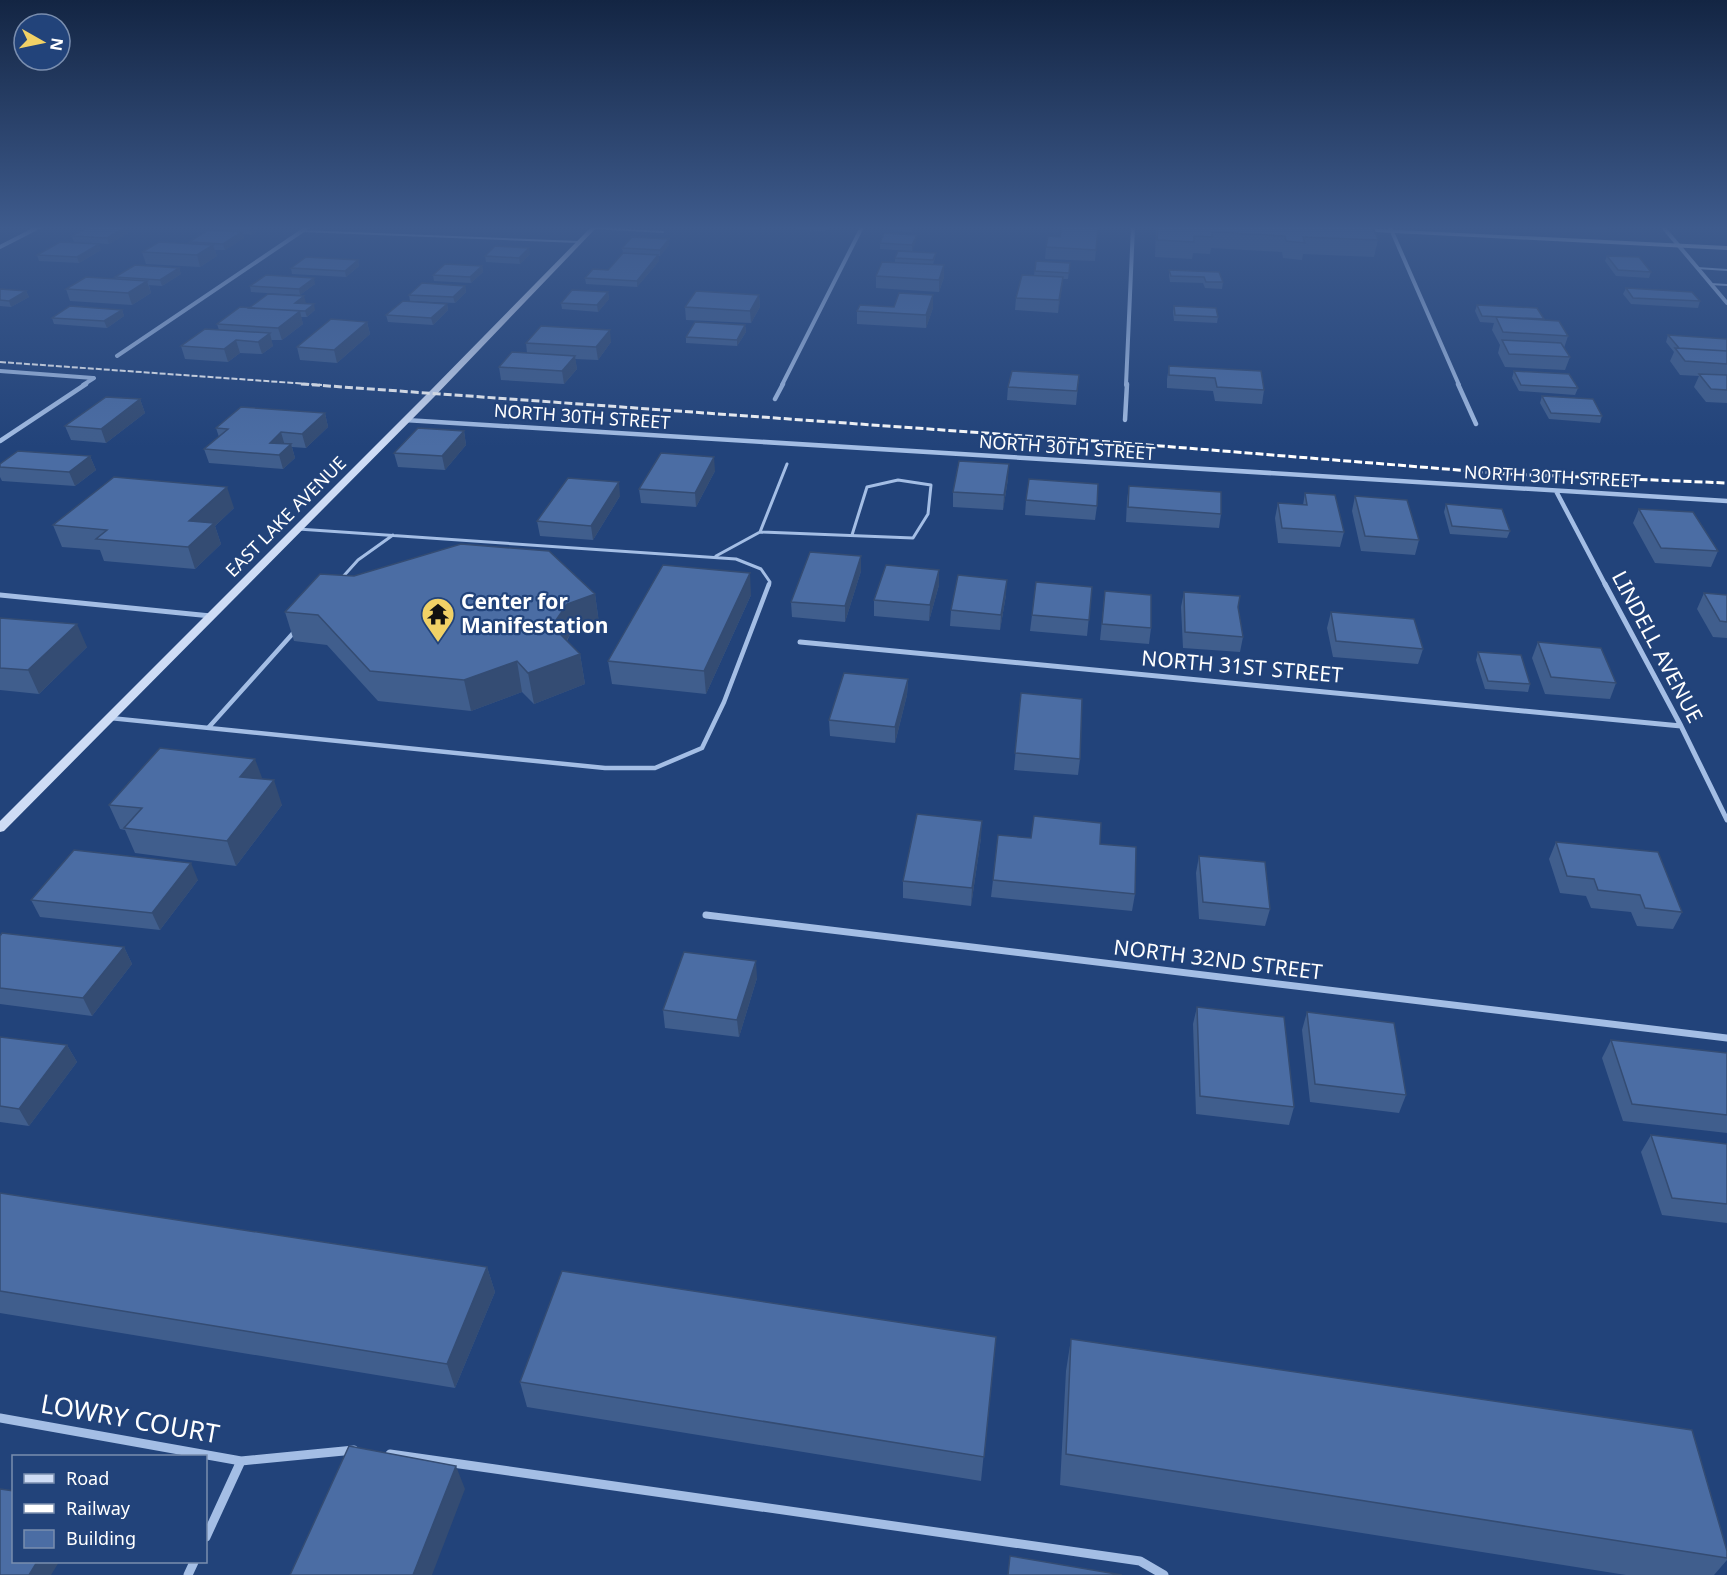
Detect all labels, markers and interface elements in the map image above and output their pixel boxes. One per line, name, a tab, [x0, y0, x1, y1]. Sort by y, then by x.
north arrow	[12, 12, 72, 72]
text: N	[45, 36, 69, 52]
street label: NORTH 30TH STREET	[493, 398, 671, 434]
street label: NORTH 30TH STREET	[978, 429, 1156, 465]
street label: EAST LAKE AVENUE	[220, 451, 351, 582]
street label: NORTH 30TH STREET	[1463, 459, 1641, 493]
street label: LINDELL AVENUE	[1606, 566, 1710, 727]
place label: Center for Manifestation	[461, 587, 608, 639]
temple icon: Center for Manifestation	[420, 596, 456, 643]
street label: NORTH 31ST STREET	[1140, 643, 1344, 689]
street label: NORTH 32ND STREET	[1112, 932, 1324, 986]
street label: LOWRY COURT	[38, 1385, 223, 1452]
legend	[12, 1455, 207, 1563]
text: Road	[66, 1466, 109, 1490]
text: Railway	[66, 1496, 131, 1520]
text: Building	[66, 1526, 136, 1550]

